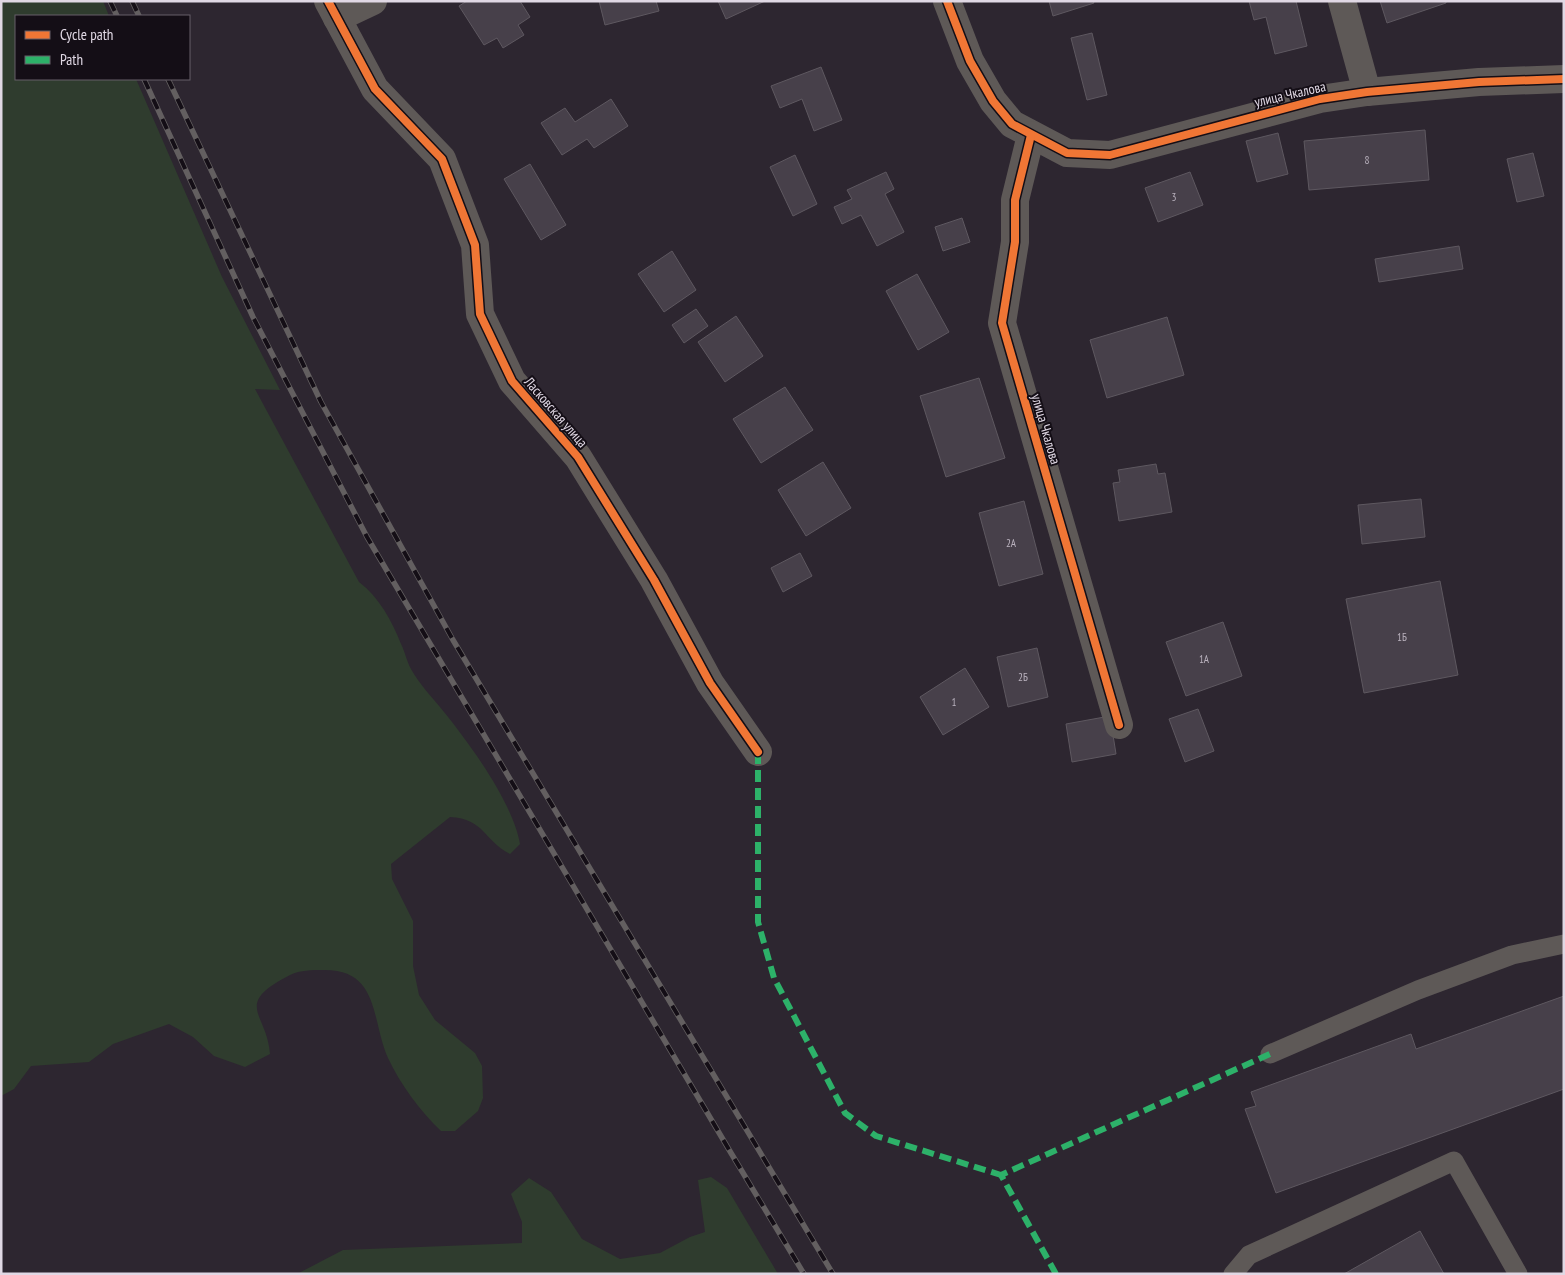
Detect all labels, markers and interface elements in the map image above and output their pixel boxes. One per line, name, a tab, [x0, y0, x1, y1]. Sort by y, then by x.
legend	[15, 15, 190, 80]
text: Cycle path	[60, 25, 113, 44]
text: Path	[60, 50, 83, 69]
street label: улица Чкалова	[1253, 77, 1327, 111]
house number: 8	[1365, 153, 1370, 167]
house number: 3	[1172, 190, 1177, 204]
street label: Ласковская улица	[520, 372, 592, 451]
street label: улица Чкалова	[1027, 392, 1065, 466]
house number: 2А	[1006, 536, 1017, 550]
house number: 1Б	[1397, 630, 1407, 644]
house number: 1А	[1199, 652, 1210, 666]
house number: 2Б	[1018, 670, 1028, 684]
house number: 1	[952, 695, 957, 709]

